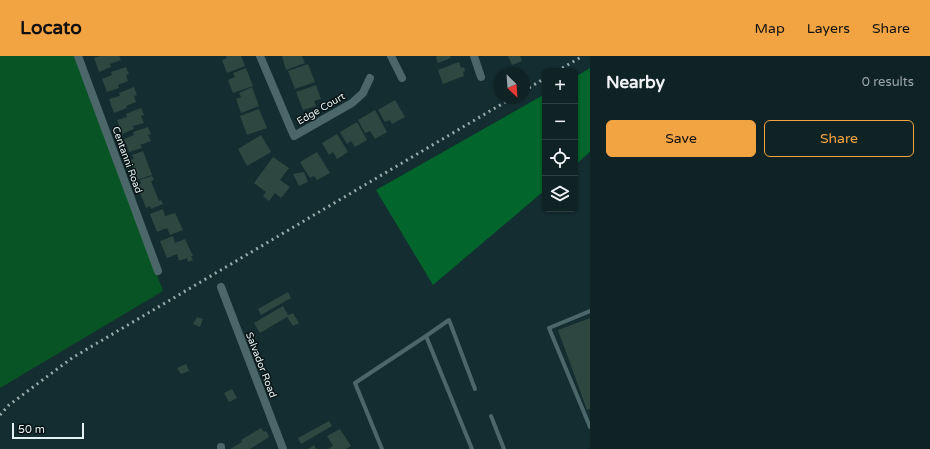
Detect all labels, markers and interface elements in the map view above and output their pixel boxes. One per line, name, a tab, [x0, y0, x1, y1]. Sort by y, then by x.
text: Locato	[20, 17, 82, 39]
text: Map	[755, 20, 785, 37]
text: Layers	[807, 20, 850, 37]
text: Share	[872, 20, 910, 37]
north arrow	[494, 68, 530, 104]
map controls	[542, 68, 578, 212]
button: +	[542, 68, 578, 104]
text: Nearby	[606, 72, 665, 93]
text: 0 results	[862, 74, 914, 90]
street label: Edge Court	[295, 90, 347, 128]
button: −	[542, 104, 578, 140]
button: Save	[606, 120, 756, 157]
button: Share	[764, 120, 914, 157]
street label: Centanni Road	[109, 125, 145, 195]
button: locate	[542, 140, 578, 176]
button: layers	[542, 176, 578, 212]
street label: Salvador Road	[243, 331, 279, 399]
scale bar	[12, 421, 84, 440]
text: 50 m	[18, 423, 45, 436]

